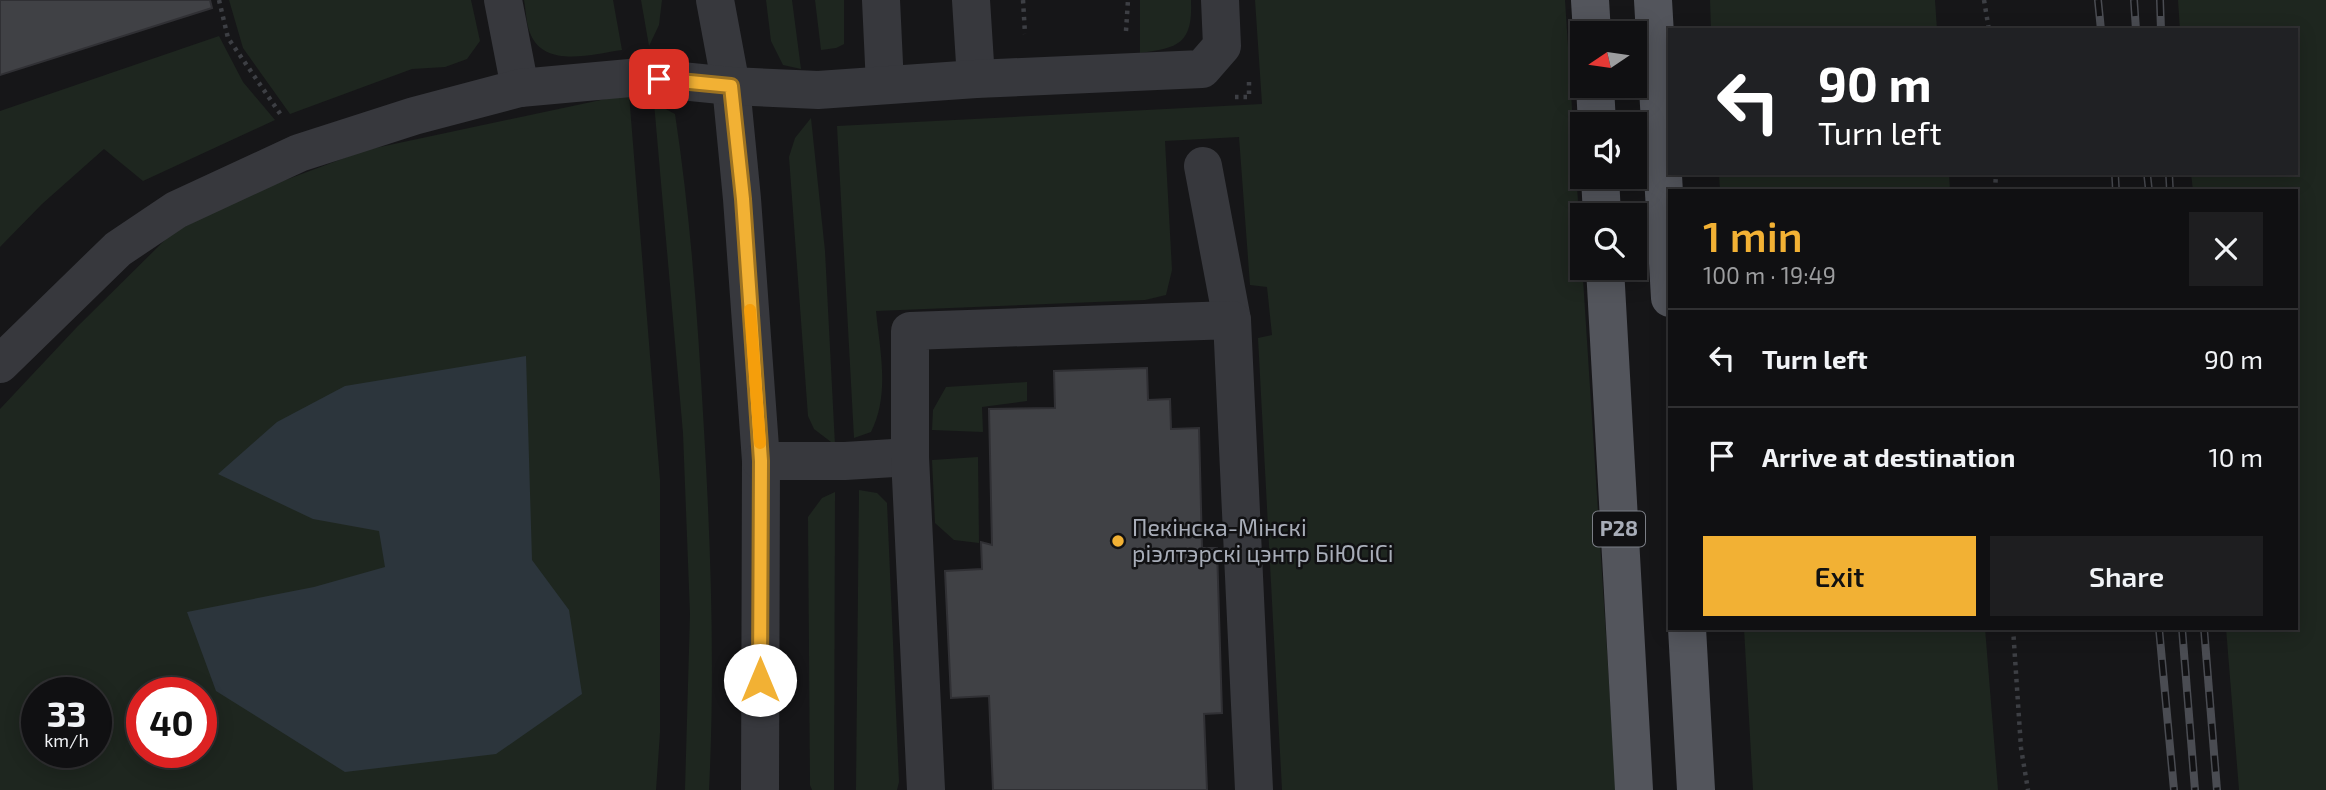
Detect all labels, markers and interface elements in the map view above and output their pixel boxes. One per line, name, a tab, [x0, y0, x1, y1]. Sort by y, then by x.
north arrow	[1570, 21, 1647, 98]
map controls	[1570, 21, 1647, 280]
pin	[629, 49, 689, 109]
text: 90 m	[1818, 53, 1932, 112]
icon: left	[1703, 56, 1794, 147]
icon: arrive	[640, 60, 678, 98]
button: sound	[1570, 112, 1647, 189]
text: Turn left	[1818, 113, 1942, 151]
button: search	[1570, 203, 1647, 280]
text: 1 min	[1703, 210, 1803, 260]
button: close	[2189, 212, 2263, 286]
text: 100 m · 19:49	[1703, 261, 1836, 289]
icon: left	[1703, 339, 1741, 377]
text: Turn left	[1762, 343, 1868, 374]
text: 90 m	[2204, 343, 2263, 374]
icon: arrive	[1703, 437, 1741, 475]
text: Arrive at destination	[1762, 441, 2015, 472]
text: 10 m	[2208, 441, 2263, 472]
road number: Р28	[1593, 512, 1645, 546]
place label: Пекінска-Мінскі ріэлтэрскі цэнтр БіЮСіСі	[1132, 513, 1394, 567]
marker: Пекінска-Мінскі ріэлтэрскі цэнтр БіЮСіСі	[1110, 533, 1126, 549]
button: Exit	[1703, 536, 1976, 616]
button: Share	[1990, 536, 2263, 616]
position arrow	[723, 643, 797, 717]
speed limit sign: 40	[126, 677, 217, 768]
text: 33	[47, 692, 86, 734]
text: km/h	[44, 729, 89, 751]

